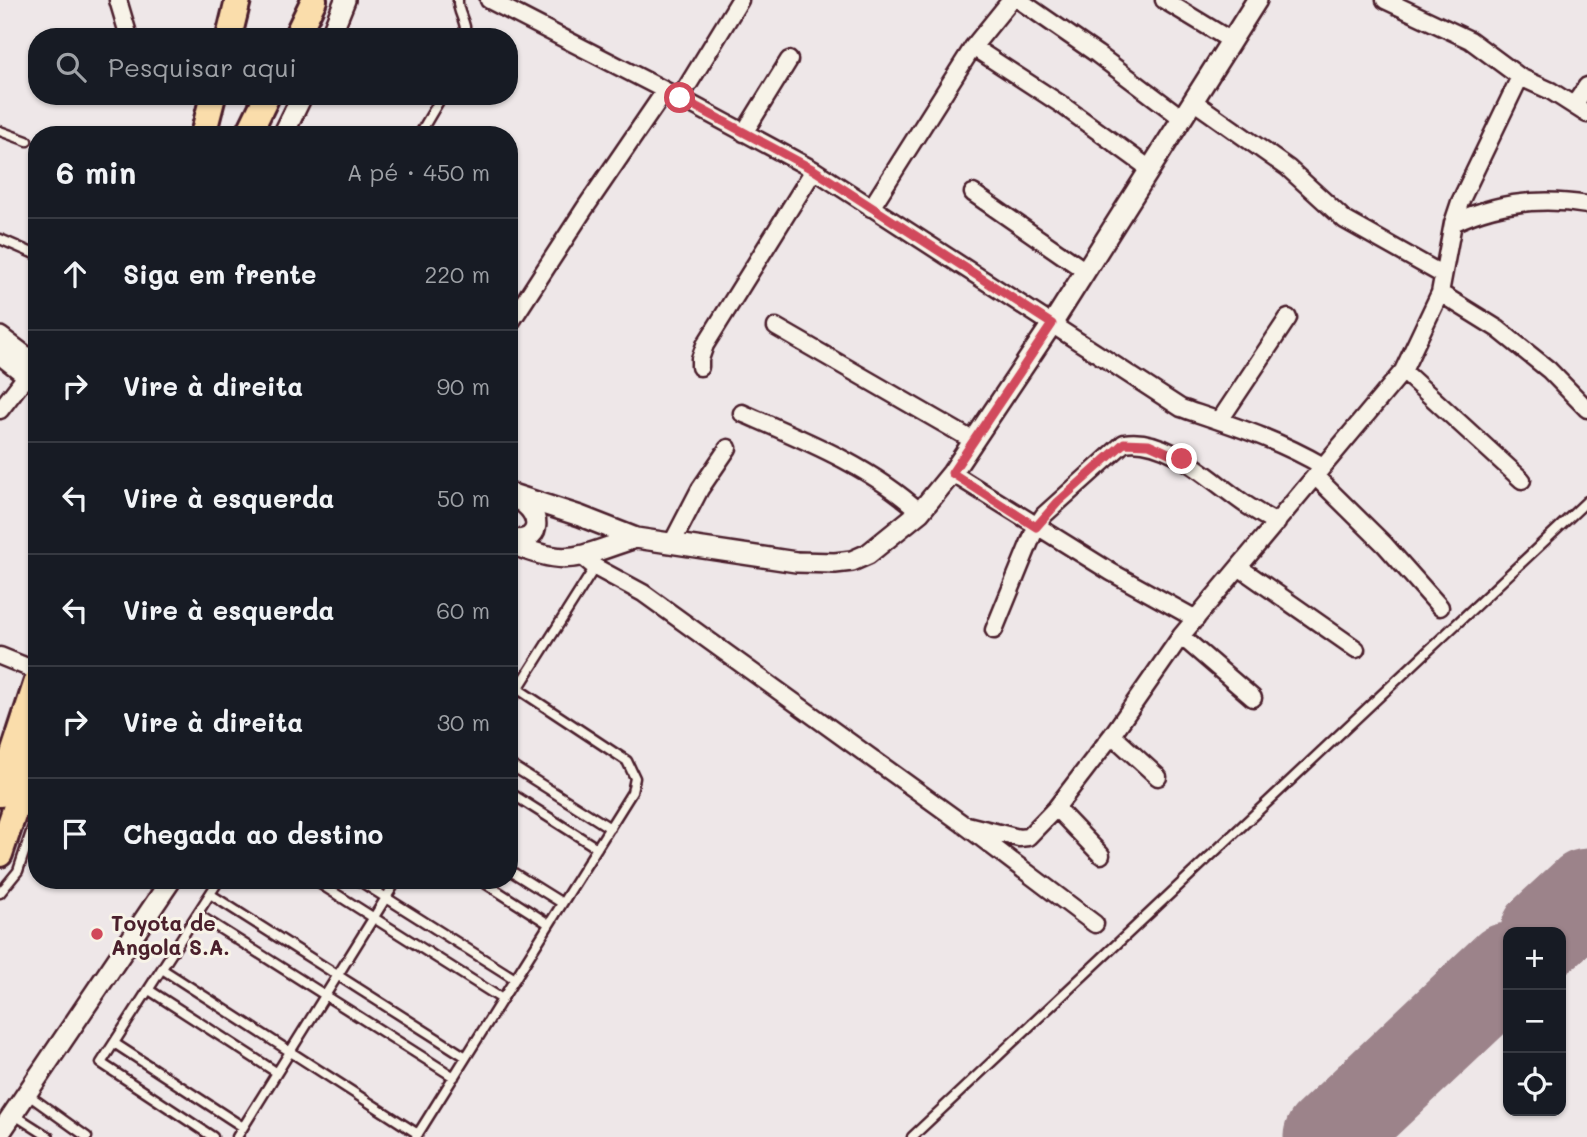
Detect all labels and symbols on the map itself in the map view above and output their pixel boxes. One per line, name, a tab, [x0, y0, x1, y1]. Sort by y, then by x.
route start	[664, 82, 695, 113]
route end	[1166, 443, 1197, 474]
place label: Toyota de Angola S.A.	[111, 909, 230, 960]
marker: Toyota de Angola S.A.	[89, 926, 105, 942]

